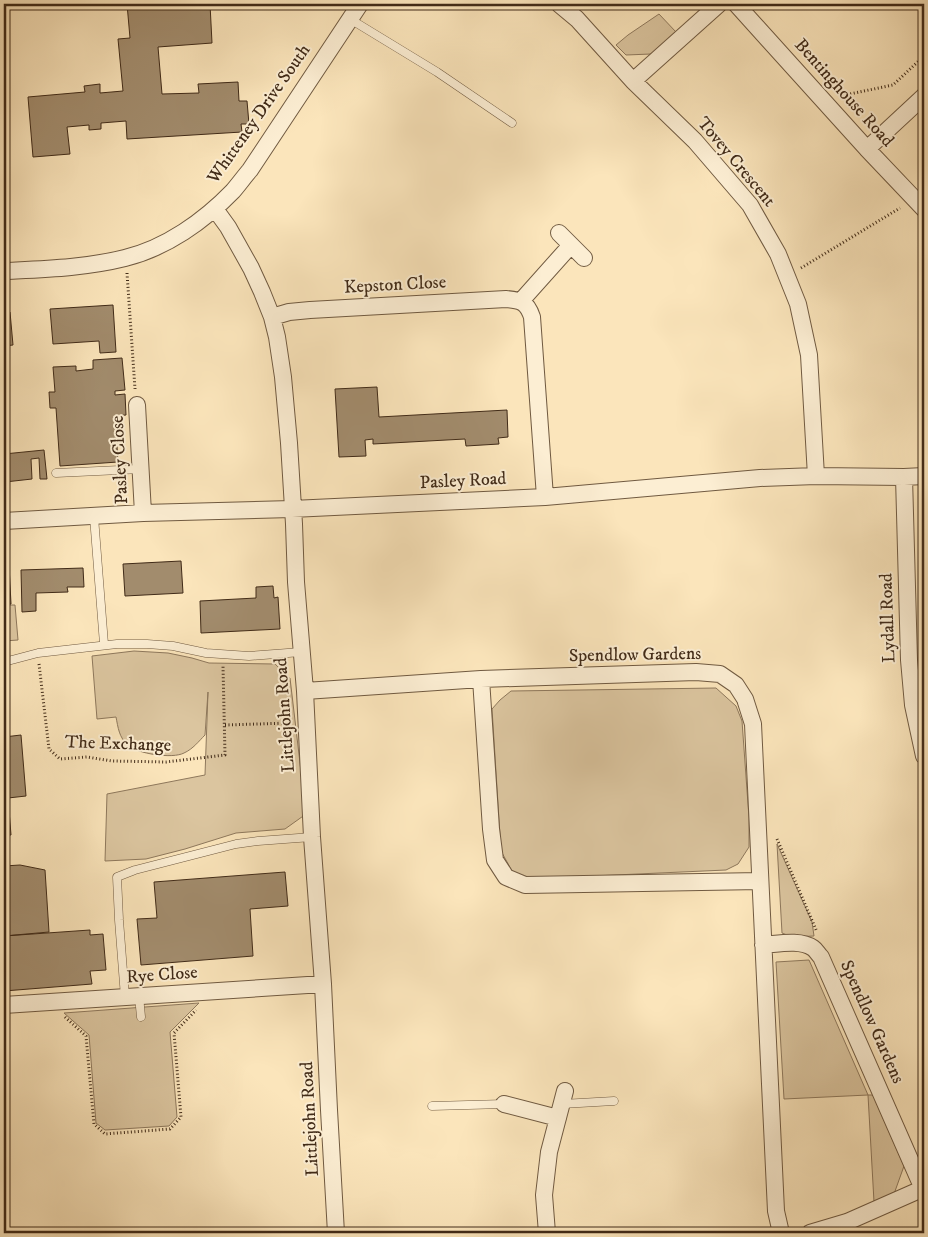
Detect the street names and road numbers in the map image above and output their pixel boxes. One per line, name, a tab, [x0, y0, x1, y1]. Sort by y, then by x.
street label: Bentinghouse Road	[790, 34, 898, 152]
street label: Whitteney Drive South	[202, 40, 316, 189]
street label: Tovey Crescent	[692, 113, 780, 212]
street label: Kepston Close	[343, 271, 447, 299]
street label: Pasley Close	[107, 415, 133, 505]
street label: Pasley Road	[419, 468, 507, 494]
street label: Lydall Road	[875, 573, 901, 663]
street label: Spendlow Gardens	[569, 643, 701, 667]
street label: Littlejohn Road	[270, 657, 300, 773]
street label: The Exchange	[65, 731, 171, 757]
street label: Spendlow Gardens	[835, 957, 909, 1087]
street label: Rye Close	[126, 962, 198, 988]
street label: Littlejohn Road	[296, 1061, 324, 1177]

